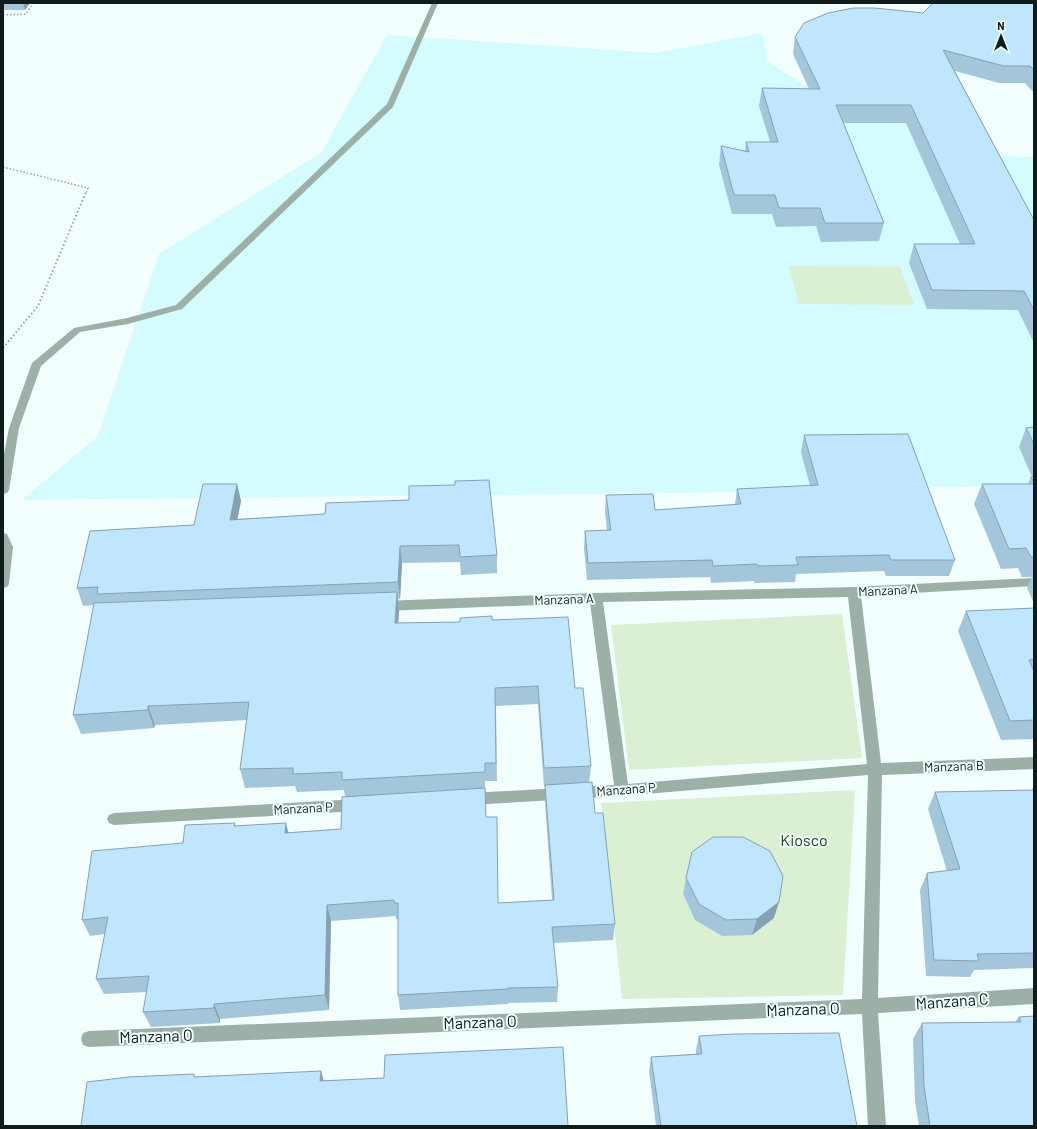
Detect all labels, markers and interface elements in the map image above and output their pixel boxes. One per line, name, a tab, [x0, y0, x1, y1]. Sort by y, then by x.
north arrow	[981, 16, 1021, 56]
text: N	[997, 19, 1005, 32]
street label: Manzana A	[858, 580, 918, 600]
street label: Manzana A	[534, 590, 594, 608]
street label: Manzana B	[924, 757, 984, 775]
street label: Manzana P	[596, 779, 656, 799]
street label: Manzana P	[273, 798, 333, 818]
park label: Kiosco	[780, 830, 828, 849]
street label: Manzana C	[915, 988, 989, 1013]
street label: Manzana O	[766, 998, 840, 1019]
street label: Manzana O	[443, 1011, 517, 1032]
street label: Manzana O	[119, 1025, 193, 1046]

